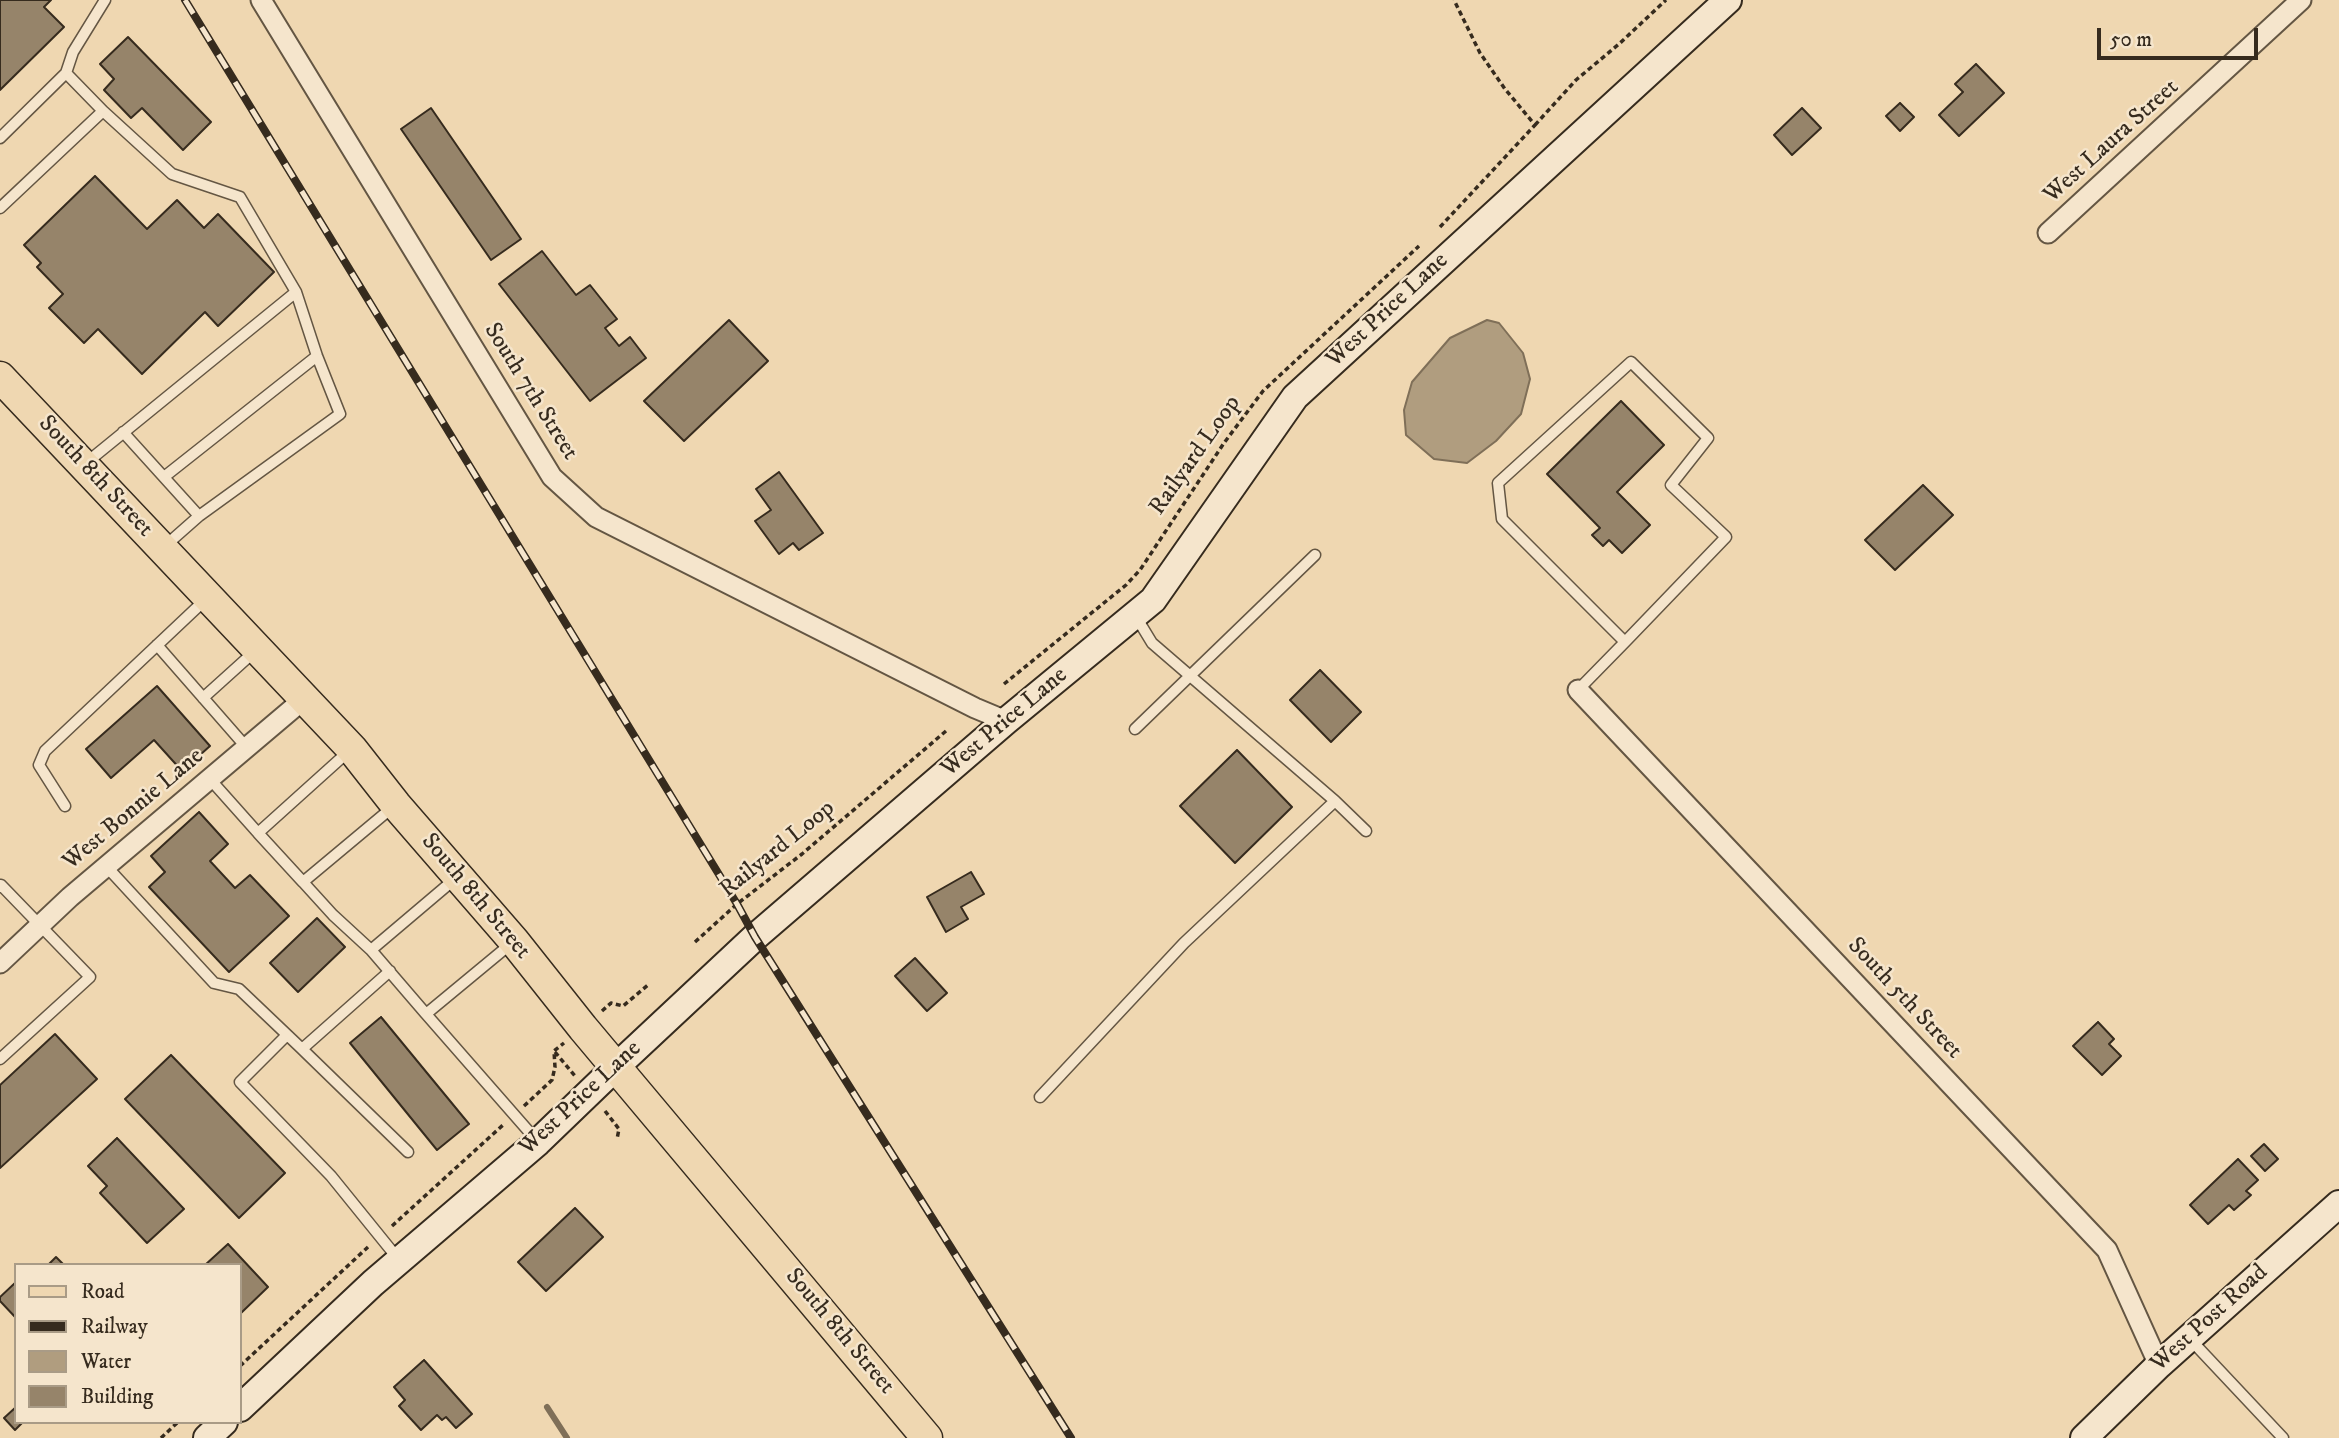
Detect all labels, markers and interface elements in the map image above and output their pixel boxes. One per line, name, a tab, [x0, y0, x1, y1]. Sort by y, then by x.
scale bar	[2101, 14, 2262, 58]
text: 50 m	[2110, 27, 2152, 53]
street label: West Laura Street	[2039, 74, 2185, 210]
street label: West Price Lane	[1321, 247, 1455, 375]
street label: South 7th Street	[476, 318, 584, 466]
street label: Railyard Loop	[1144, 391, 1248, 521]
street label: South 8th Street	[31, 410, 159, 544]
street label: West Price Lane	[936, 662, 1074, 784]
street label: West Bonnie Lane	[58, 743, 210, 877]
street label: Railyard Loop	[715, 795, 841, 905]
street label: South 8th Street	[414, 828, 536, 966]
street label: South 5th Street	[1840, 932, 1968, 1066]
street label: West Price Lane	[514, 1035, 648, 1163]
street label: West Post Road	[2146, 1259, 2274, 1379]
legend	[14, 1263, 242, 1424]
street label: South 8th Street	[778, 1263, 900, 1401]
text: Road	[81, 1279, 125, 1305]
text: Railway	[81, 1314, 148, 1340]
text: Water	[81, 1349, 131, 1375]
text: Building	[81, 1384, 153, 1410]

